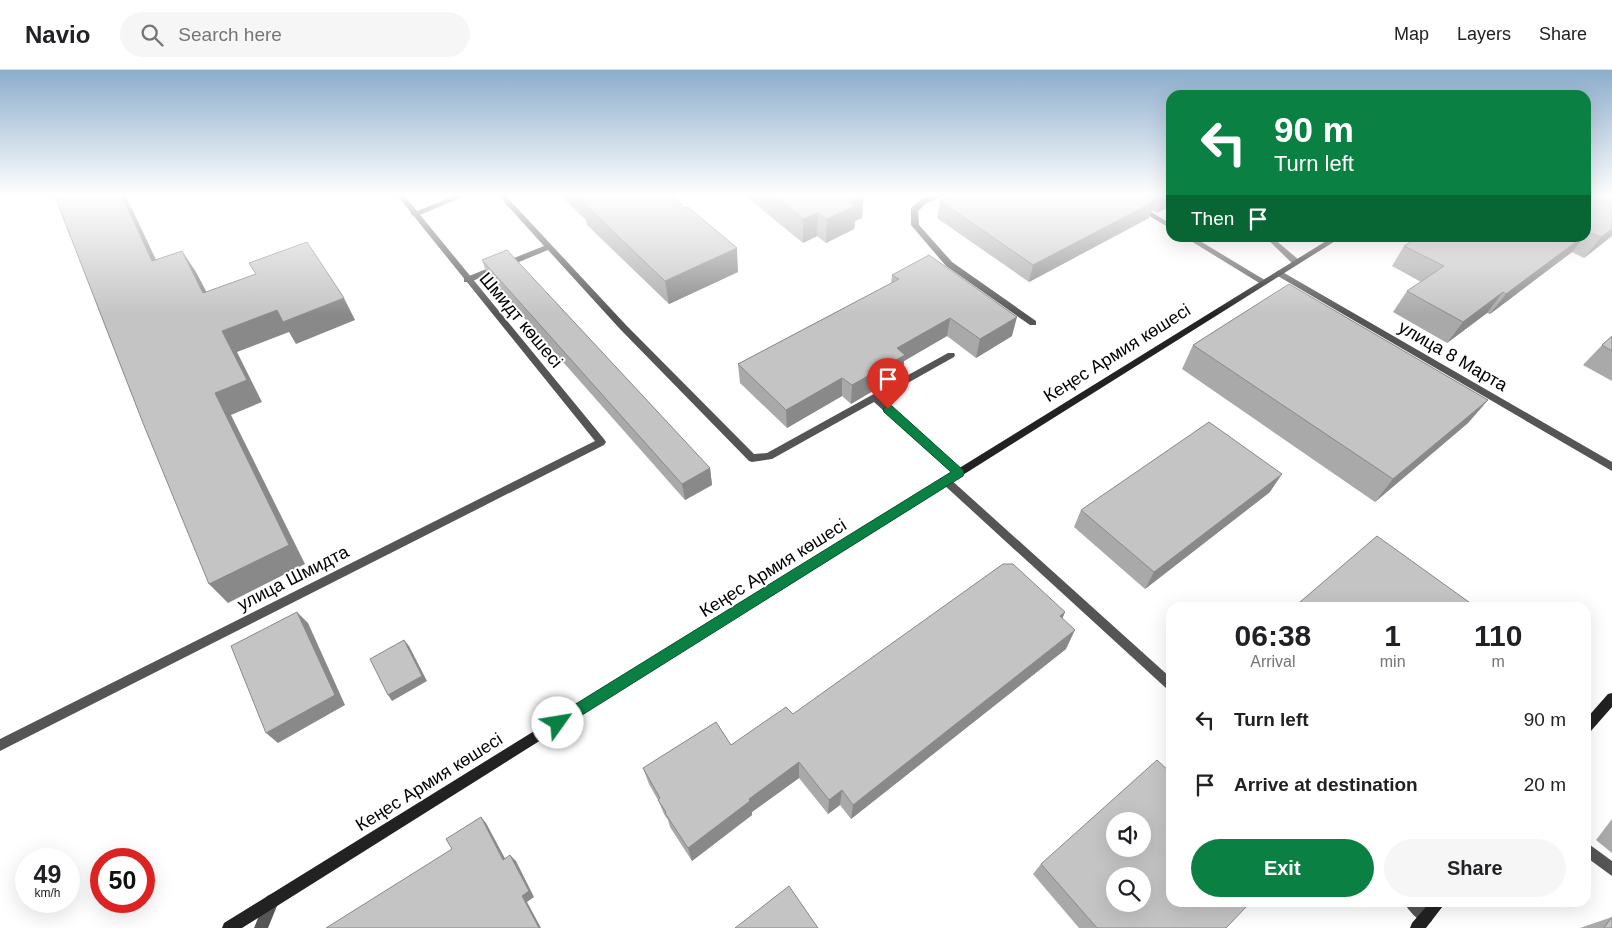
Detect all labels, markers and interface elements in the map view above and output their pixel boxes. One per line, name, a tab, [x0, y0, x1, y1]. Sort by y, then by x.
search box	[120, 12, 470, 57]
text: Navio	[25, 21, 90, 48]
icon: search	[138, 21, 166, 49]
text: Search here	[178, 24, 282, 45]
text: Map	[1394, 24, 1429, 44]
text: Layers	[1457, 24, 1511, 44]
text: Share	[1539, 24, 1587, 44]
icon: left	[1191, 110, 1256, 175]
text: 90 m	[1274, 110, 1354, 149]
text: Turn left	[1274, 151, 1354, 176]
icon: arrive	[1244, 205, 1272, 233]
text: Then	[1191, 208, 1234, 229]
street label: Шмидт көшесі	[475, 268, 567, 372]
street label: Кеңес Армия көшесі	[1040, 300, 1194, 406]
street label: улица 8 Марта	[1395, 317, 1512, 396]
pin	[867, 358, 909, 409]
icon: arrive	[874, 365, 902, 393]
street label: Кеңес Армия көшесі	[696, 515, 850, 621]
street label: улица Шмидта	[234, 541, 353, 615]
text: 06:38	[1235, 619, 1311, 652]
text: 1	[1384, 619, 1401, 652]
text: 110	[1474, 619, 1522, 652]
text: Arrival	[1250, 653, 1296, 670]
text: min	[1380, 653, 1406, 670]
text: m	[1492, 653, 1505, 670]
position arrow	[531, 696, 583, 748]
icon: left	[1191, 706, 1219, 734]
text: Turn left	[1234, 709, 1309, 730]
text: 90 m	[1524, 709, 1566, 730]
street label: Кеңес Армия көшесі	[352, 729, 506, 835]
icon: arrive	[1191, 771, 1219, 799]
text: Arrive at destination	[1234, 774, 1418, 795]
text: 20 m	[1524, 774, 1566, 795]
map controls	[1106, 812, 1151, 912]
button: sound	[1106, 812, 1151, 857]
button: Exit	[1191, 839, 1374, 897]
button: Share	[1384, 839, 1566, 897]
speed limit sign: 50	[90, 848, 155, 913]
text: 49	[34, 860, 61, 888]
button: search	[1106, 867, 1151, 912]
text: km/h	[34, 886, 61, 900]

